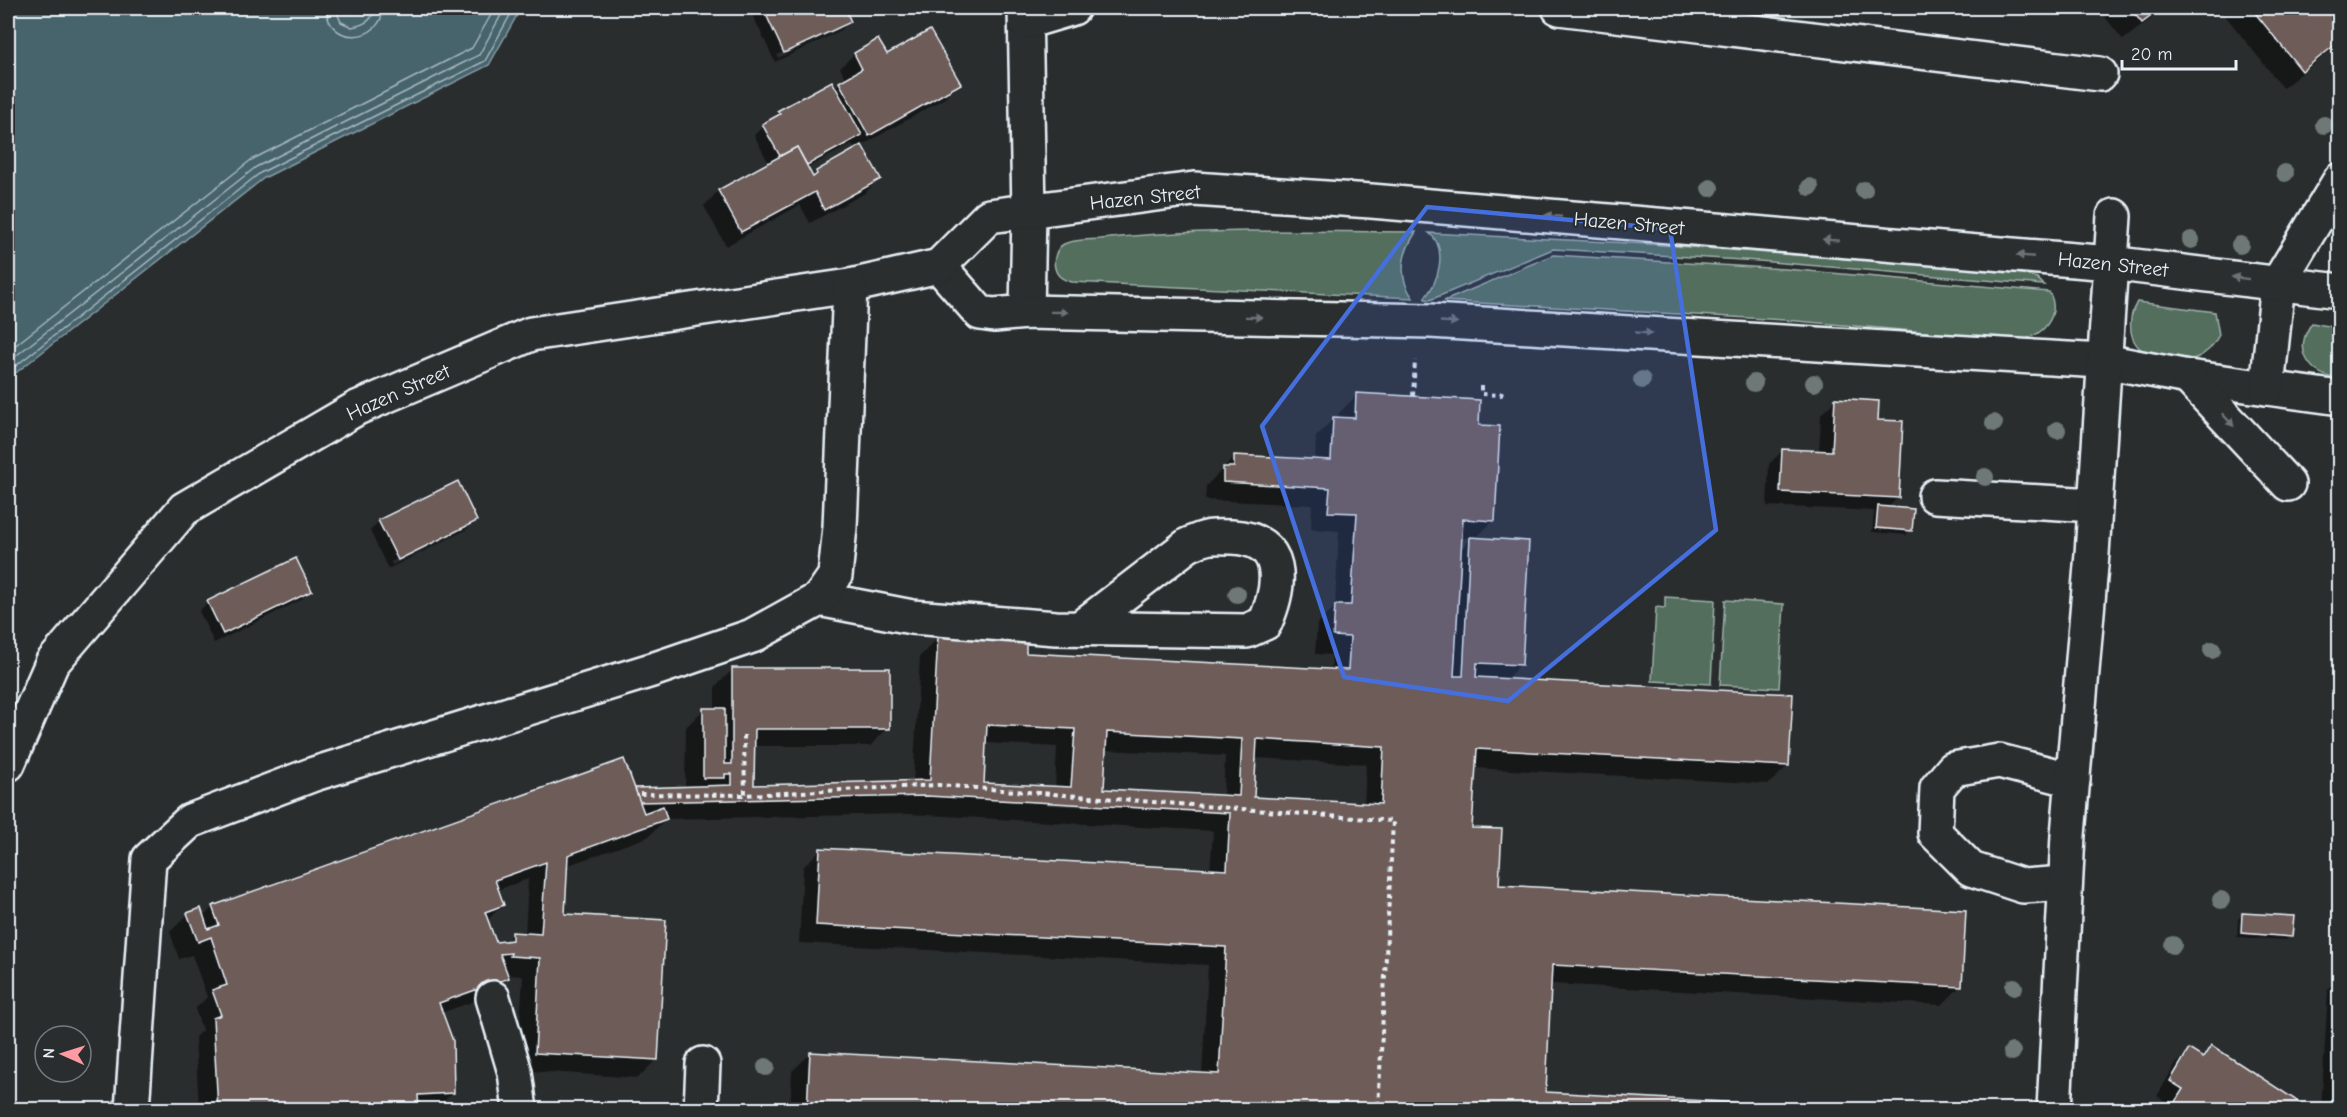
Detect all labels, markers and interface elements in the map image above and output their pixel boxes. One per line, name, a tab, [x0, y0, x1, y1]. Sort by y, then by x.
scale bar	[2122, 33, 2236, 71]
text: 20 m	[2131, 44, 2172, 65]
street label: Hazen Street	[1089, 180, 1203, 215]
street label: Hazen Street	[1573, 207, 1686, 240]
one-way arrow	[1543, 212, 1562, 221]
one-way arrow	[1821, 235, 1840, 244]
street label: Hazen Street	[2057, 247, 2171, 282]
one-way arrow	[2015, 251, 2034, 261]
one-way arrow	[2230, 273, 2249, 283]
one-way arrow	[1050, 308, 1069, 317]
one-way arrow	[1245, 312, 1264, 321]
one-way arrow	[1440, 317, 1459, 326]
one-way arrow	[1634, 329, 1653, 338]
street label: Hazen Street	[343, 359, 455, 426]
one-way arrow	[2221, 412, 2234, 427]
north arrow	[33, 1024, 93, 1084]
text: N	[40, 1048, 58, 1059]

